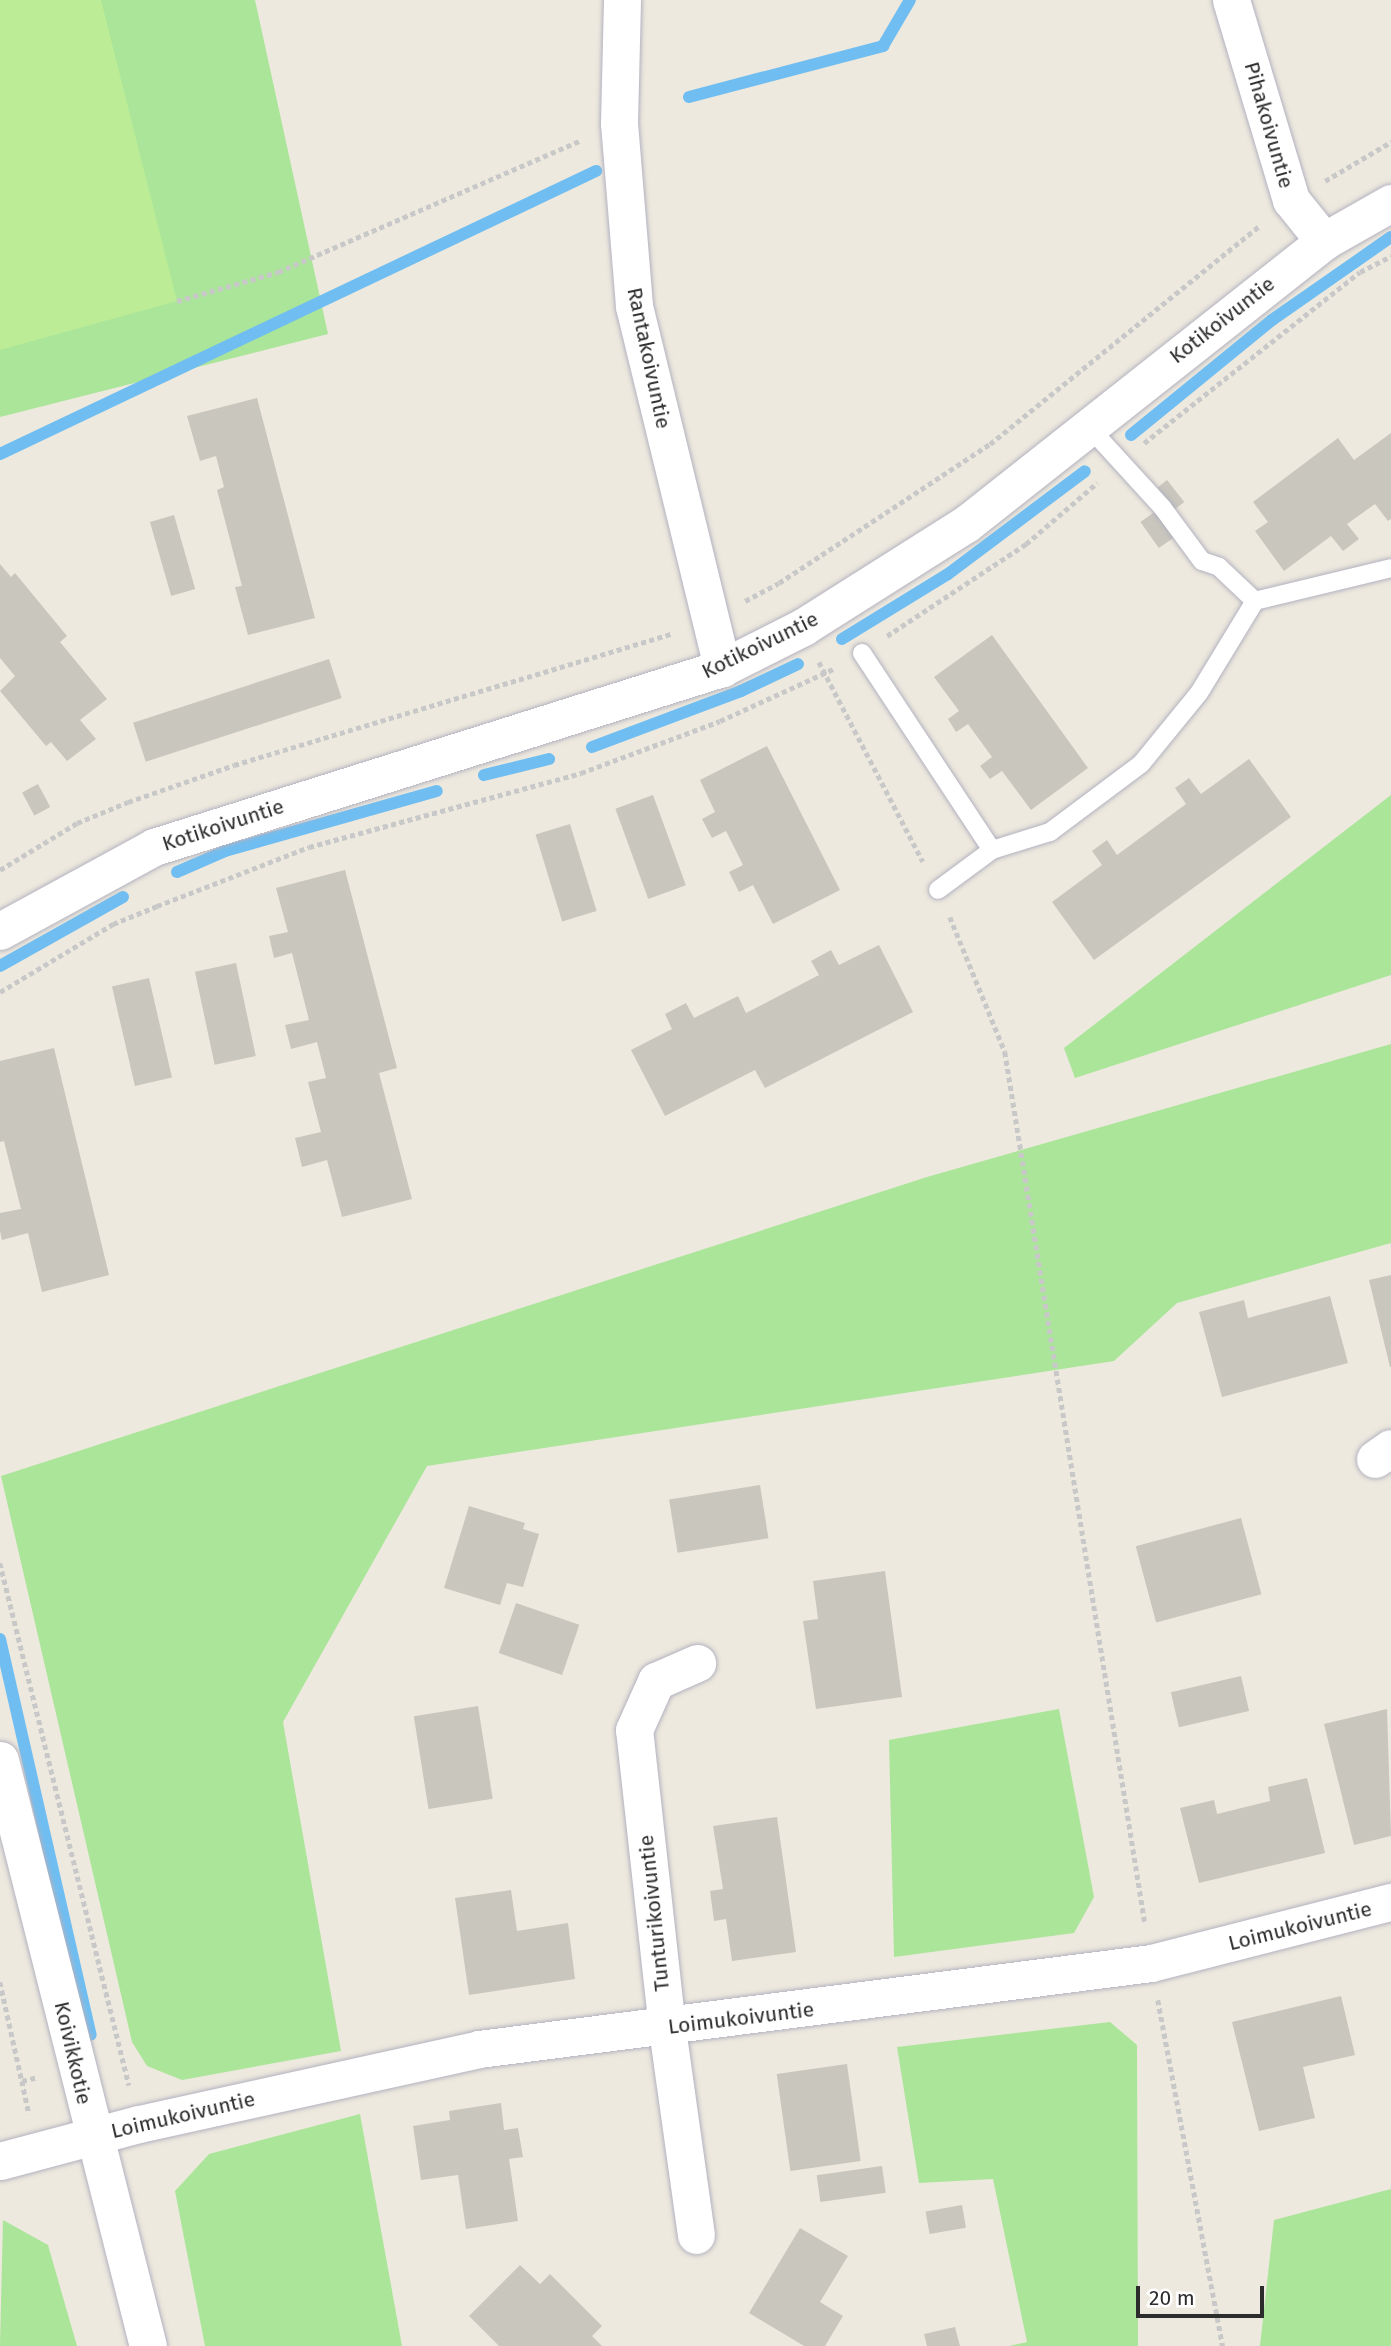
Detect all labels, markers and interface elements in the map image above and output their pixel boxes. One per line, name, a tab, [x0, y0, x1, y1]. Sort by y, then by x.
street label: Pihakoivuntie	[1239, 59, 1299, 191]
street label: Kotikoivuntie	[1164, 271, 1280, 369]
street label: Rantakoivuntie	[622, 285, 676, 431]
street label: Kotikoivuntie	[698, 606, 822, 684]
street label: Kotikoivuntie	[159, 793, 287, 857]
street label: Tunturikoivuntie	[633, 1834, 675, 1992]
street label: Loimukoivuntie	[1226, 1896, 1374, 1956]
street label: Loimukoivuntie	[667, 1997, 815, 2039]
street label: Koivikkotie	[49, 1999, 97, 2107]
street label: Loimukoivuntie	[109, 2086, 257, 2144]
scale bar	[1139, 2272, 1267, 2316]
text: 20 m	[1149, 2285, 1195, 2311]

